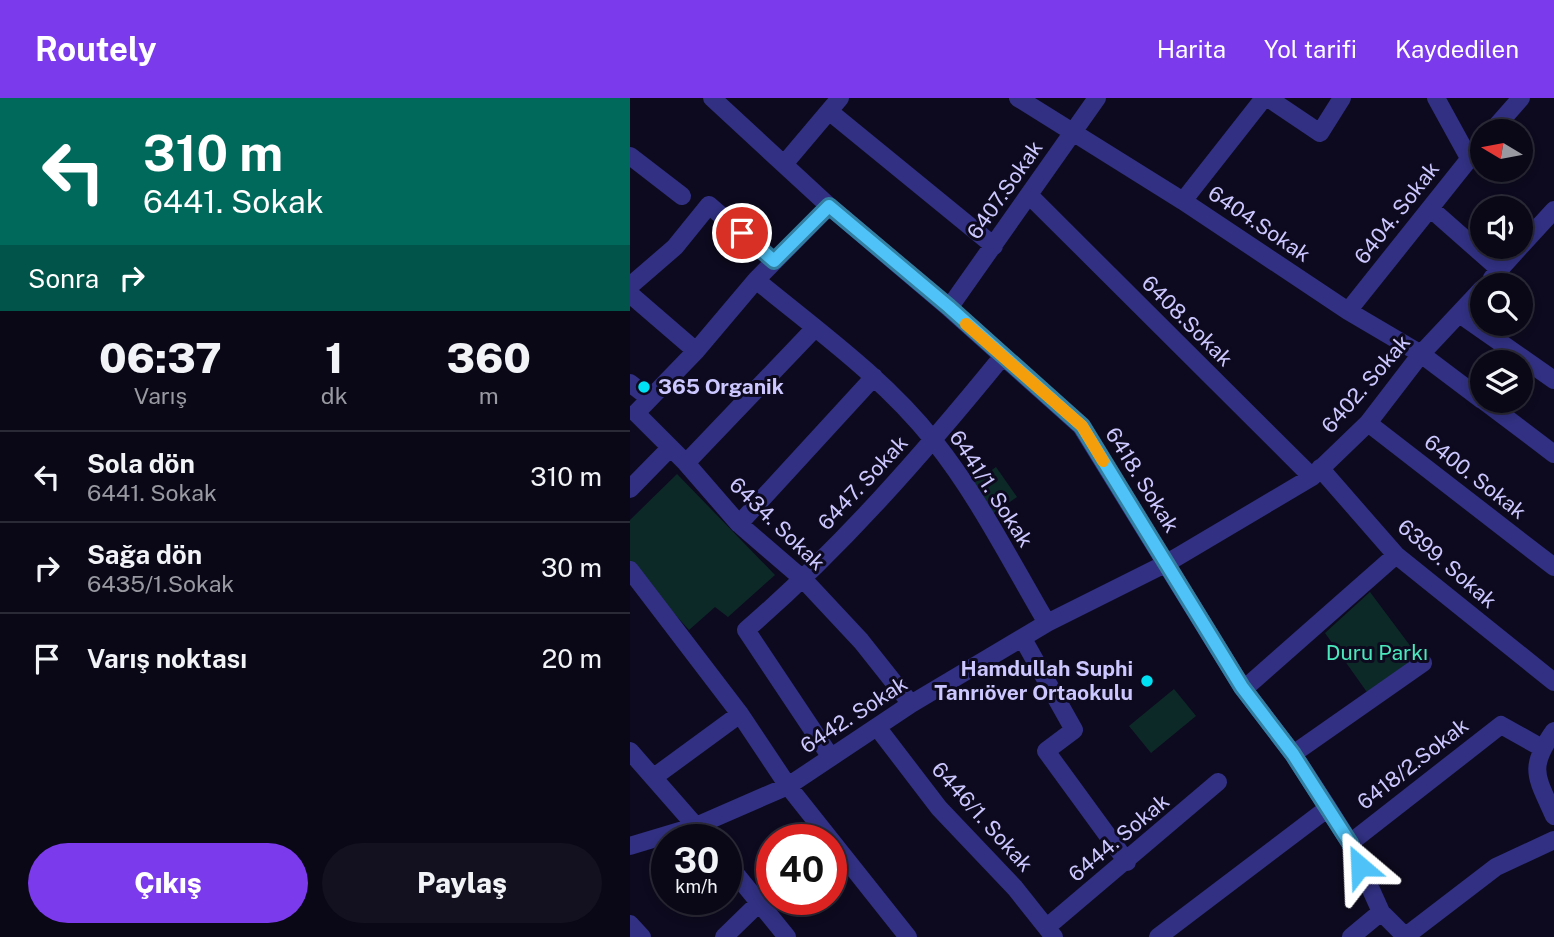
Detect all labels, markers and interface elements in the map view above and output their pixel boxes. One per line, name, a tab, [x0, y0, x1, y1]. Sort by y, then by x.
text: Routely	[35, 30, 157, 68]
text: Harita	[1157, 35, 1226, 63]
text: Yol tarifi	[1264, 35, 1357, 63]
text: Kaydedilen	[1395, 35, 1519, 63]
north arrow	[1470, 119, 1533, 182]
map controls	[1470, 119, 1533, 413]
text: 310 m	[143, 124, 283, 182]
icon: left	[28, 126, 119, 217]
street label: 6407.Sokak	[962, 136, 1048, 244]
street label: 6404. Sokak	[1349, 156, 1444, 269]
street label: 6404.Sokak	[1203, 180, 1315, 267]
text: 6441. Sokak	[143, 183, 324, 220]
button: sound	[1470, 196, 1533, 259]
pin	[712, 203, 772, 263]
icon: arrive	[723, 214, 761, 252]
icon: right	[113, 259, 151, 297]
text: Sonra	[28, 263, 99, 294]
street label: 6408.Sokak	[1137, 270, 1238, 371]
button: search	[1470, 273, 1533, 336]
street label: 6402. Sokak	[1316, 329, 1415, 438]
text: 06:37	[99, 333, 222, 382]
text: 1	[325, 333, 343, 382]
text: 360	[446, 333, 531, 382]
button: layers	[1470, 350, 1533, 413]
place label: 365 Organik	[658, 374, 784, 399]
marker: 365 Organik	[636, 379, 652, 395]
text: Varış	[134, 382, 187, 409]
text: dk	[321, 382, 348, 409]
text: m	[479, 382, 499, 409]
street label: 6418. Sokak	[1100, 423, 1185, 537]
street label: 6441/1. Sokak	[944, 426, 1039, 552]
street label: 6400. Sokak	[1419, 429, 1531, 524]
street label: 6447. Sokak	[813, 430, 913, 535]
text: Sola dön	[87, 448, 195, 479]
icon: left	[28, 458, 66, 496]
text: 310 m	[530, 461, 602, 492]
street label: 6434. Sokak	[724, 472, 830, 576]
text: 6441. Sokak	[87, 479, 217, 506]
street label: 6399. Sokak	[1393, 514, 1502, 613]
text: Sağa dön	[87, 539, 202, 570]
icon: right	[28, 549, 66, 587]
text: 30 m	[541, 552, 602, 583]
text: 6435/1.Sokak	[87, 570, 234, 597]
icon: arrive	[28, 640, 66, 678]
park label: Duru Parkı	[1326, 640, 1428, 665]
text: Varış noktası	[87, 643, 247, 674]
text: 20 m	[542, 643, 602, 674]
place label: Hamdullah Suphi Tanrıöver Ortaokulu	[934, 656, 1133, 705]
street label: 6442. Sokak	[796, 671, 912, 758]
marker: Hamdullah Suphi Tanrıöver Ortaokulu	[1139, 673, 1155, 689]
street label: 6418/2.Sokak	[1352, 712, 1473, 815]
street label: 6446/1. Sokak	[927, 757, 1038, 877]
street label: 6444. Sokak	[1063, 788, 1174, 887]
speed limit sign: 40	[756, 824, 847, 915]
position arrow	[1323, 829, 1397, 903]
text: 30	[674, 840, 719, 881]
button: Çıkış	[28, 843, 308, 923]
button: Paylaş	[322, 843, 602, 923]
text: km/h	[675, 876, 718, 897]

